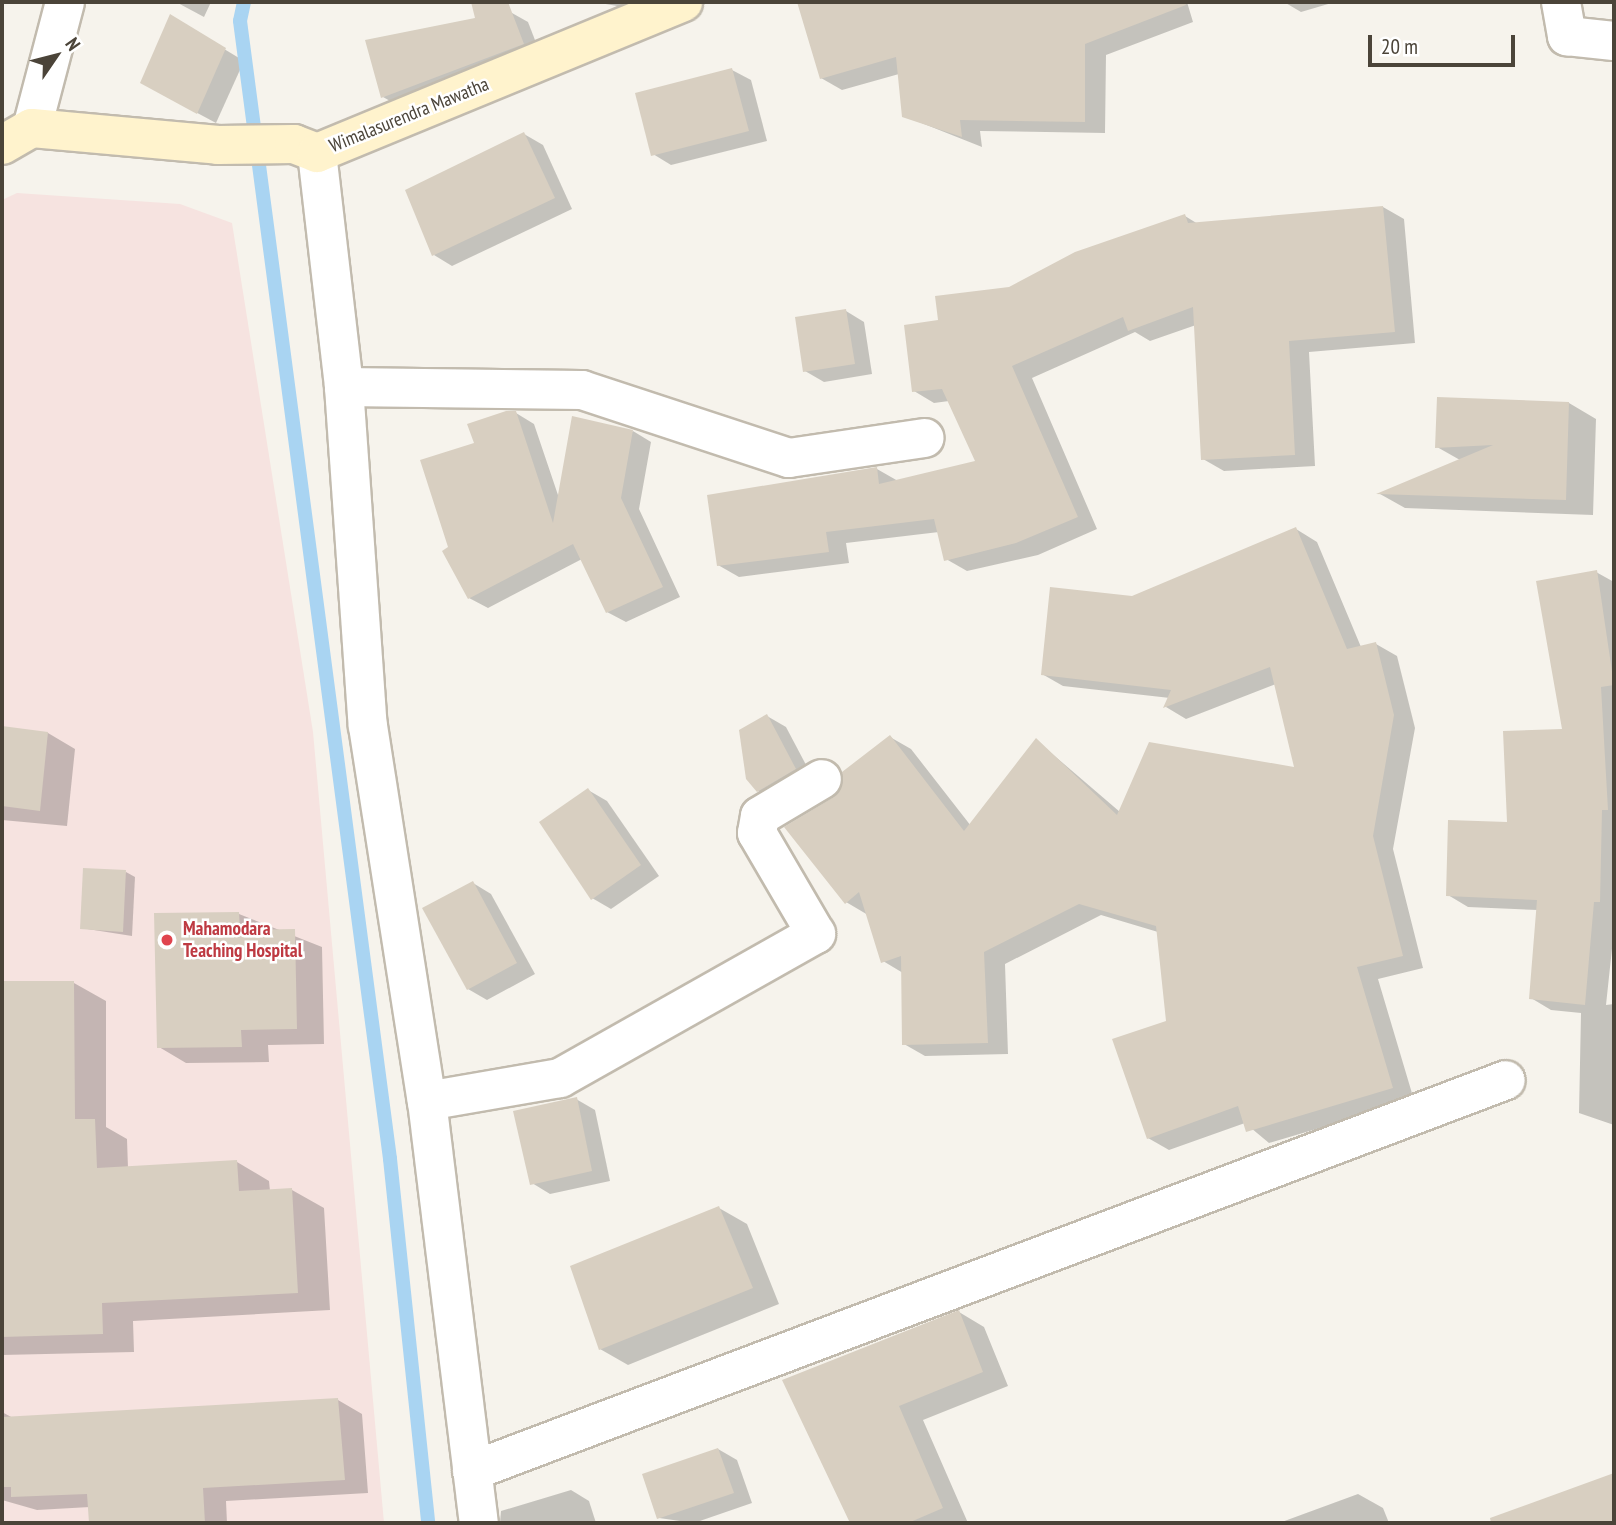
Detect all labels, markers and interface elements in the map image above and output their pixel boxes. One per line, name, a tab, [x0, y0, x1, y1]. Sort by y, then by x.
north arrow	[21, 21, 91, 91]
scale bar	[1371, 21, 1518, 65]
text: N	[60, 33, 86, 55]
text: 20 m	[1381, 33, 1418, 60]
street label: Wimalasurendra Mawatha	[326, 73, 492, 157]
place label: Mahamodara Teaching Hospital	[183, 918, 302, 962]
marker: Mahamodara Teaching Hospital	[157, 930, 177, 950]

